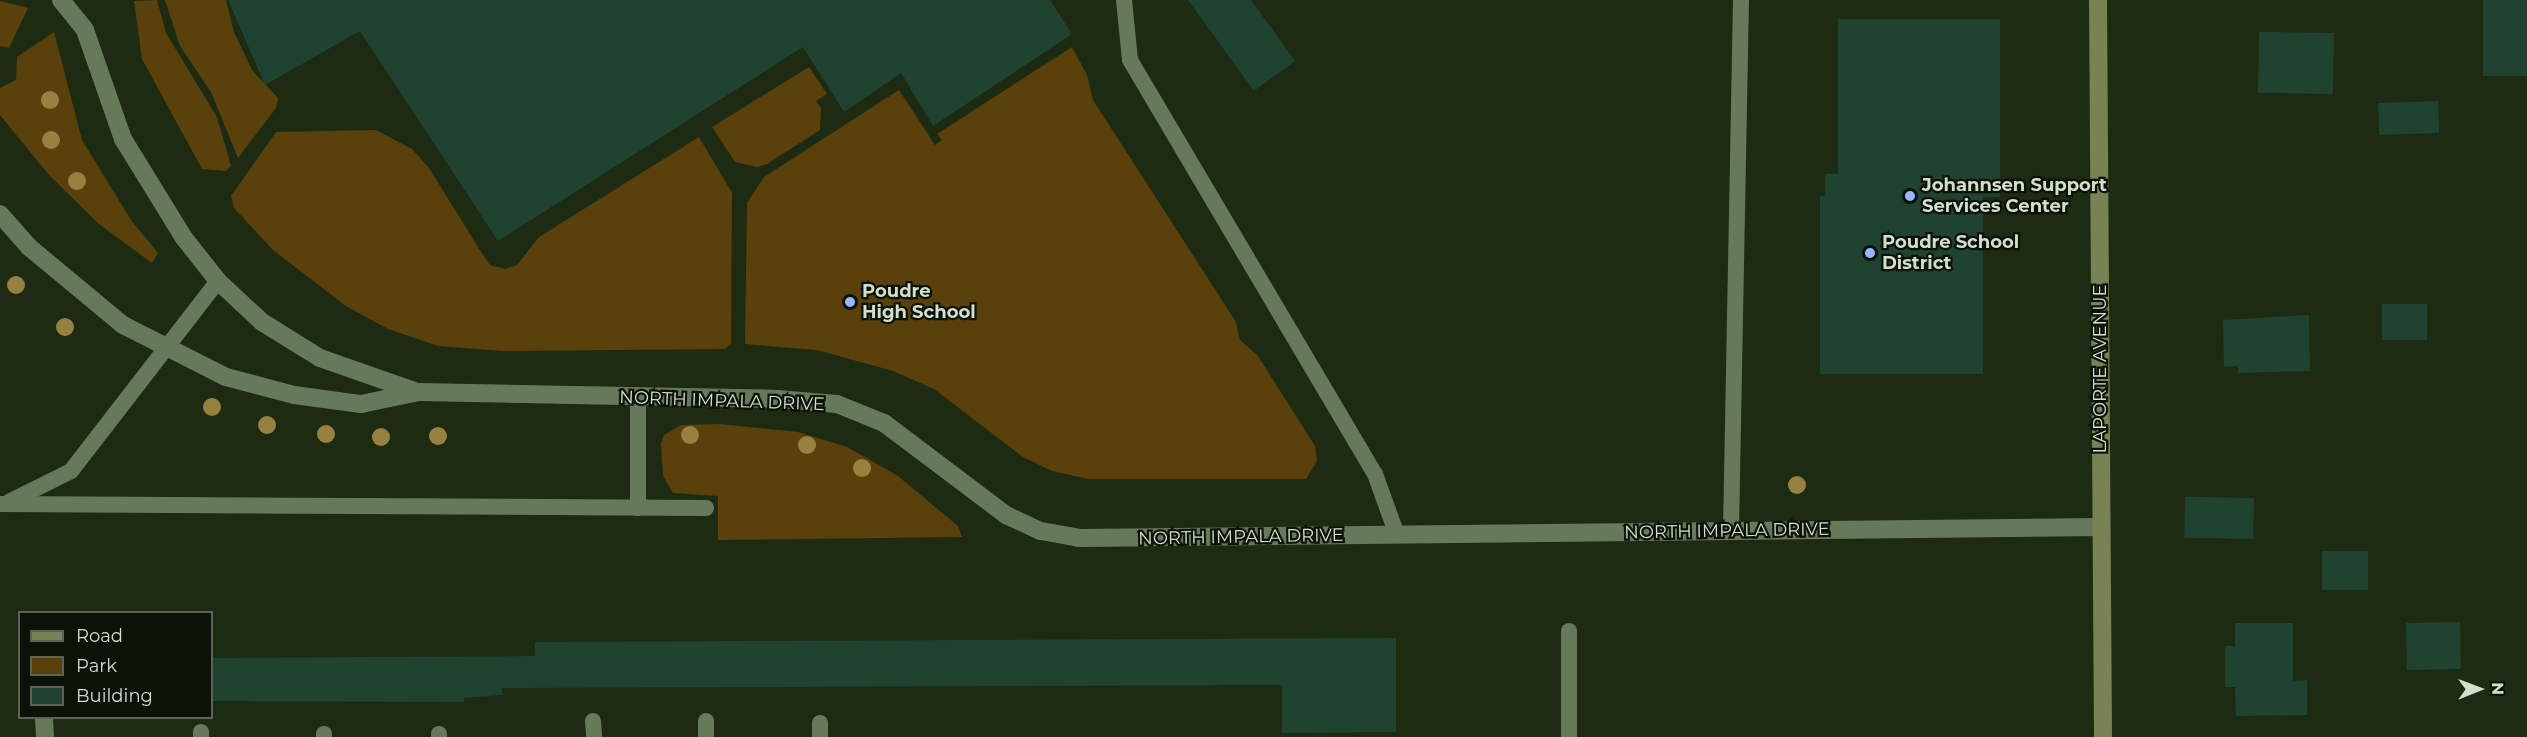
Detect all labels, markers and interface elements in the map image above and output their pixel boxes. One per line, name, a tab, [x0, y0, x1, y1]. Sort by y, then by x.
place label: Johannsen Support Services Center	[1922, 175, 2107, 218]
marker: Johannsen Support Services Center	[1903, 189, 1917, 203]
place label: Poudre School District	[1882, 232, 2019, 274]
marker: Poudre School District	[1863, 246, 1877, 260]
place label: Poudre High School	[862, 281, 976, 324]
street label: LAPORTE AVENUE	[2089, 285, 2111, 453]
marker: Poudre High School	[843, 295, 857, 309]
street label: NORTH IMPALA DRIVE	[619, 387, 825, 415]
street label: NORTH IMPALA DRIVE	[1624, 518, 1830, 544]
street label: NORTH IMPALA DRIVE	[1138, 524, 1344, 550]
legend	[18, 611, 213, 719]
text: Road	[76, 625, 123, 647]
text: Park	[76, 655, 117, 677]
north arrow	[2449, 659, 2509, 719]
text: N	[2488, 682, 2507, 695]
text: Building	[76, 685, 153, 707]

